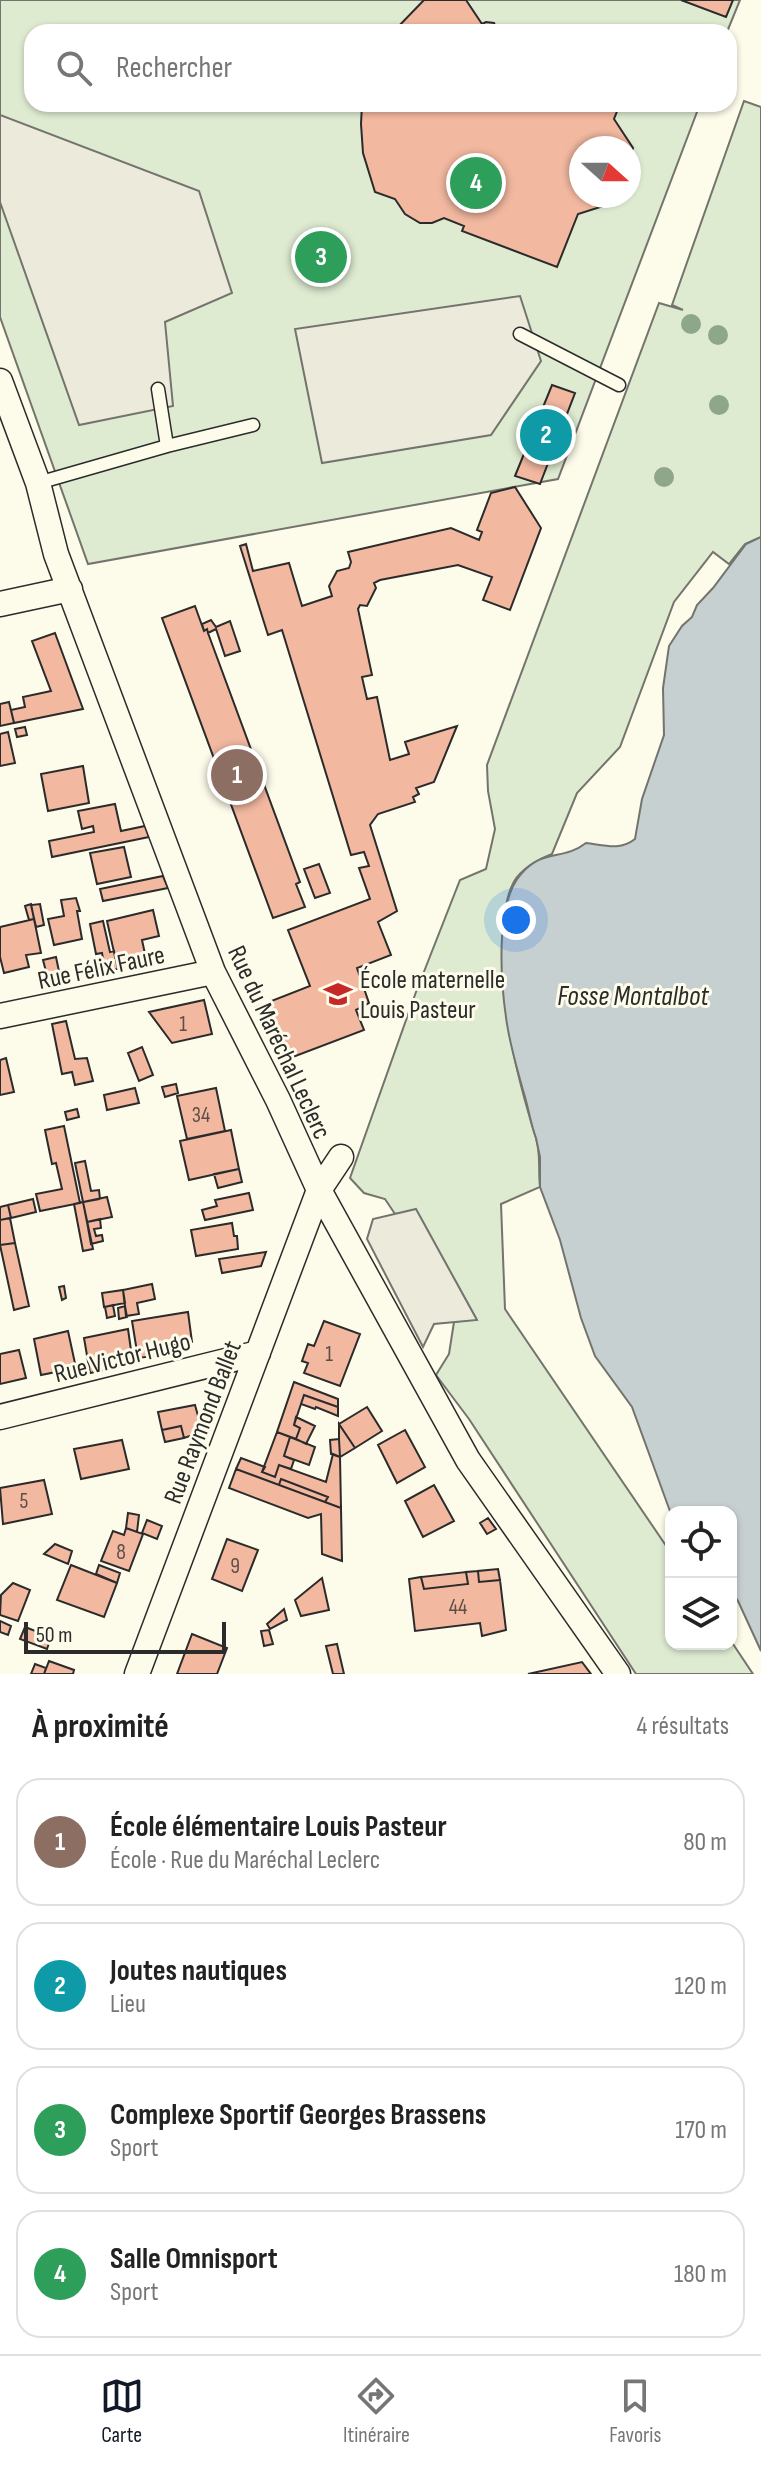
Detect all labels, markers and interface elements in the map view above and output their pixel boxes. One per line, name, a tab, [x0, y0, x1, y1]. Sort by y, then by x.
search box	[24, 24, 737, 112]
icon: search	[52, 46, 96, 90]
text: Rechercher	[116, 50, 232, 86]
north arrow	[569, 136, 641, 208]
pin: 4	[450, 153, 502, 213]
pin: 3	[295, 227, 347, 287]
pin: 2	[520, 405, 572, 465]
pin: 1	[211, 745, 263, 805]
your location	[496, 900, 536, 940]
street label: Rue Félix Faure	[35, 940, 168, 997]
street label: Rue du Maréchal Leclerc	[220, 941, 337, 1144]
place label: École maternelle Louis Pasteur	[360, 965, 505, 1026]
school or university icon: École maternelle Louis Pasteur	[323, 979, 353, 1009]
water label: Fosse Montalbot	[557, 980, 709, 1013]
house number: 1	[179, 1011, 187, 1038]
house number: 34	[192, 1102, 210, 1129]
street label: Rue Victor Hugo	[51, 1327, 194, 1390]
street label: Rue Raymond Ballet	[158, 1337, 249, 1508]
house number: 1	[325, 1341, 333, 1368]
house number: 5	[20, 1488, 29, 1515]
map controls	[665, 1506, 737, 1650]
button: locate	[665, 1506, 737, 1578]
house number: 8	[116, 1539, 126, 1566]
house number: 9	[230, 1553, 240, 1580]
button: layers	[665, 1578, 737, 1650]
house number: 44	[449, 1594, 467, 1621]
scale bar	[24, 1618, 226, 1654]
text: 50 m	[36, 1622, 72, 1649]
text: À proximité	[32, 1706, 169, 1747]
text: 4 résultats	[637, 1711, 729, 1742]
text: École élémentaire Louis Pasteur	[110, 1809, 447, 1845]
text: 1	[55, 1827, 65, 1858]
text: 80 m	[683, 1827, 727, 1858]
text: École · Rue du Maréchal Leclerc	[110, 1845, 380, 1876]
text: Joutes nautiques	[110, 1953, 287, 1989]
text: 2	[54, 1971, 66, 2002]
text: 120 m	[674, 1971, 727, 2002]
text: Lieu	[110, 1989, 146, 2020]
text: Complexe Sportif Georges Brassens	[110, 2097, 486, 2133]
text: 3	[54, 2115, 66, 2146]
text: 170 m	[675, 2115, 727, 2146]
text: Sport	[110, 2133, 158, 2164]
text: Salle Omnisport	[110, 2241, 278, 2277]
text: 4	[54, 2259, 66, 2290]
text: 180 m	[674, 2259, 727, 2290]
text: Sport	[110, 2277, 158, 2308]
tab: Carte	[100, 2374, 144, 2449]
tab: Itinéraire	[343, 2374, 410, 2449]
tab: Favoris	[609, 2374, 661, 2449]

